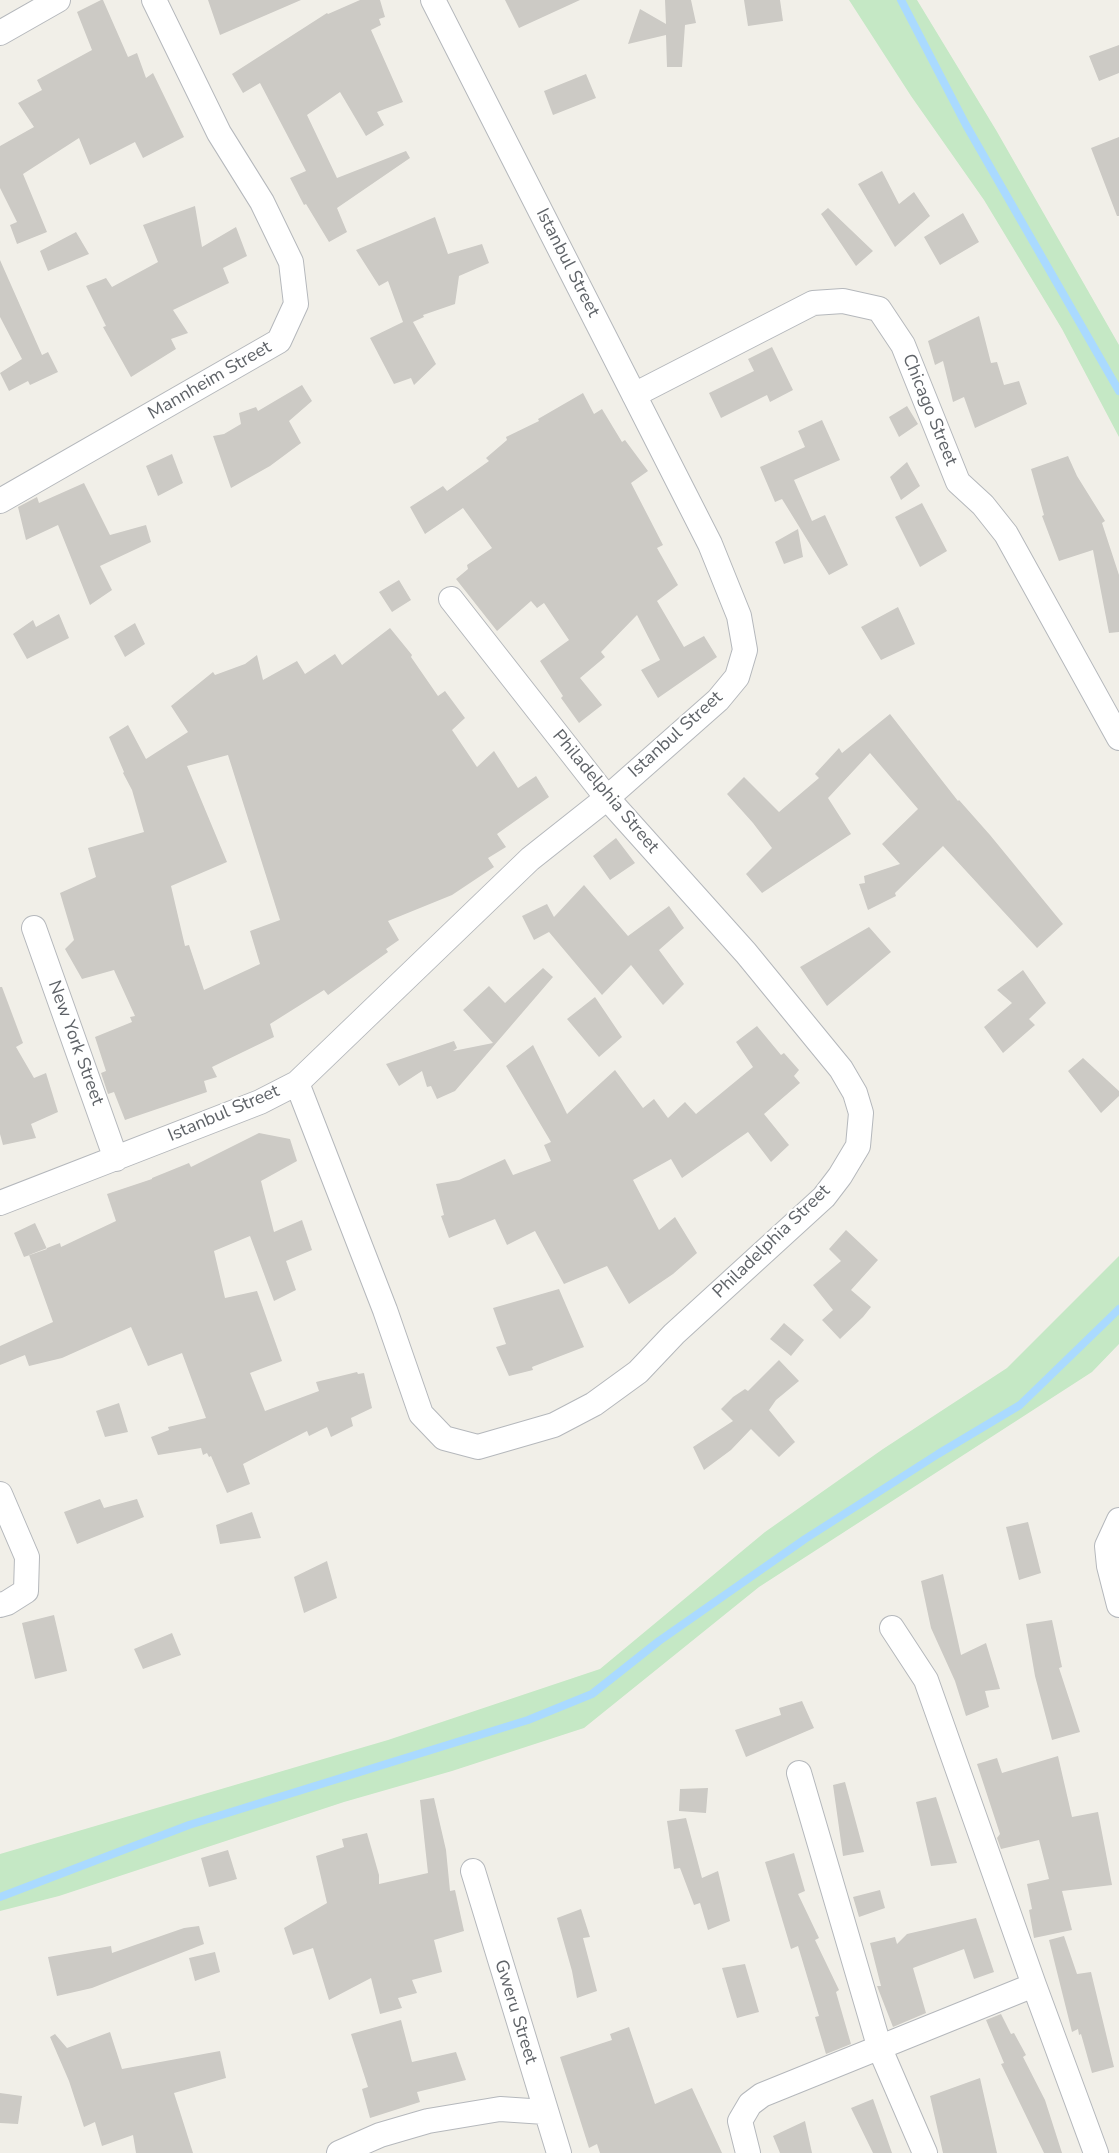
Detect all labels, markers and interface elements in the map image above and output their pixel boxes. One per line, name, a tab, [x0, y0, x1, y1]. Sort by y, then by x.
street label: Istanbul Street	[530, 205, 604, 321]
street label: Mannheim Street	[145, 337, 275, 425]
street label: Chicago Street	[897, 351, 961, 469]
street label: Istanbul Street	[625, 687, 727, 783]
street label: Philadelphia Street	[547, 726, 663, 858]
street label: New York Street	[42, 978, 108, 1108]
street label: Istanbul Street	[165, 1081, 283, 1147]
street label: Philadelphia Street	[709, 1181, 835, 1303]
street label: Gweru Street	[489, 1957, 541, 2067]

